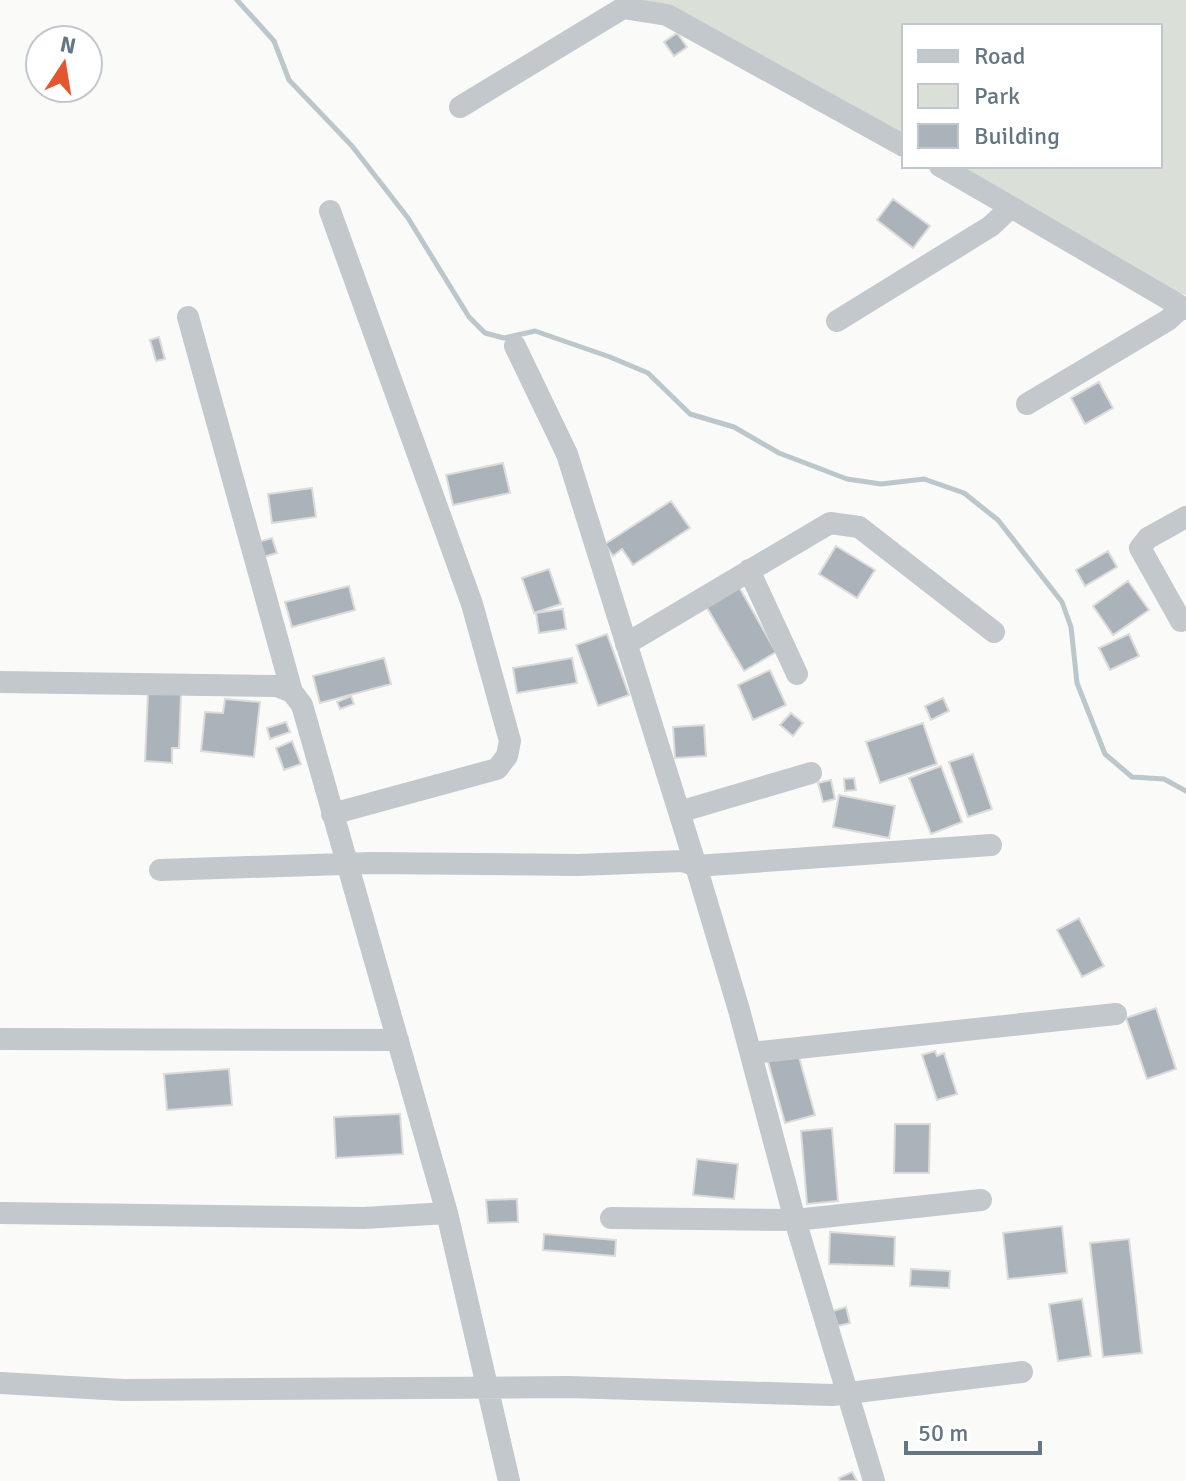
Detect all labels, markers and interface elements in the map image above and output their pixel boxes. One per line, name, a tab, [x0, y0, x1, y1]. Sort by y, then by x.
north arrow	[24, 24, 104, 104]
legend	[902, 24, 1162, 168]
text: N	[58, 30, 78, 60]
text: Road	[974, 41, 1025, 71]
text: Park	[974, 81, 1020, 111]
text: Building	[974, 121, 1060, 151]
scale bar	[906, 1405, 1040, 1455]
text: 50 m	[918, 1418, 968, 1448]

